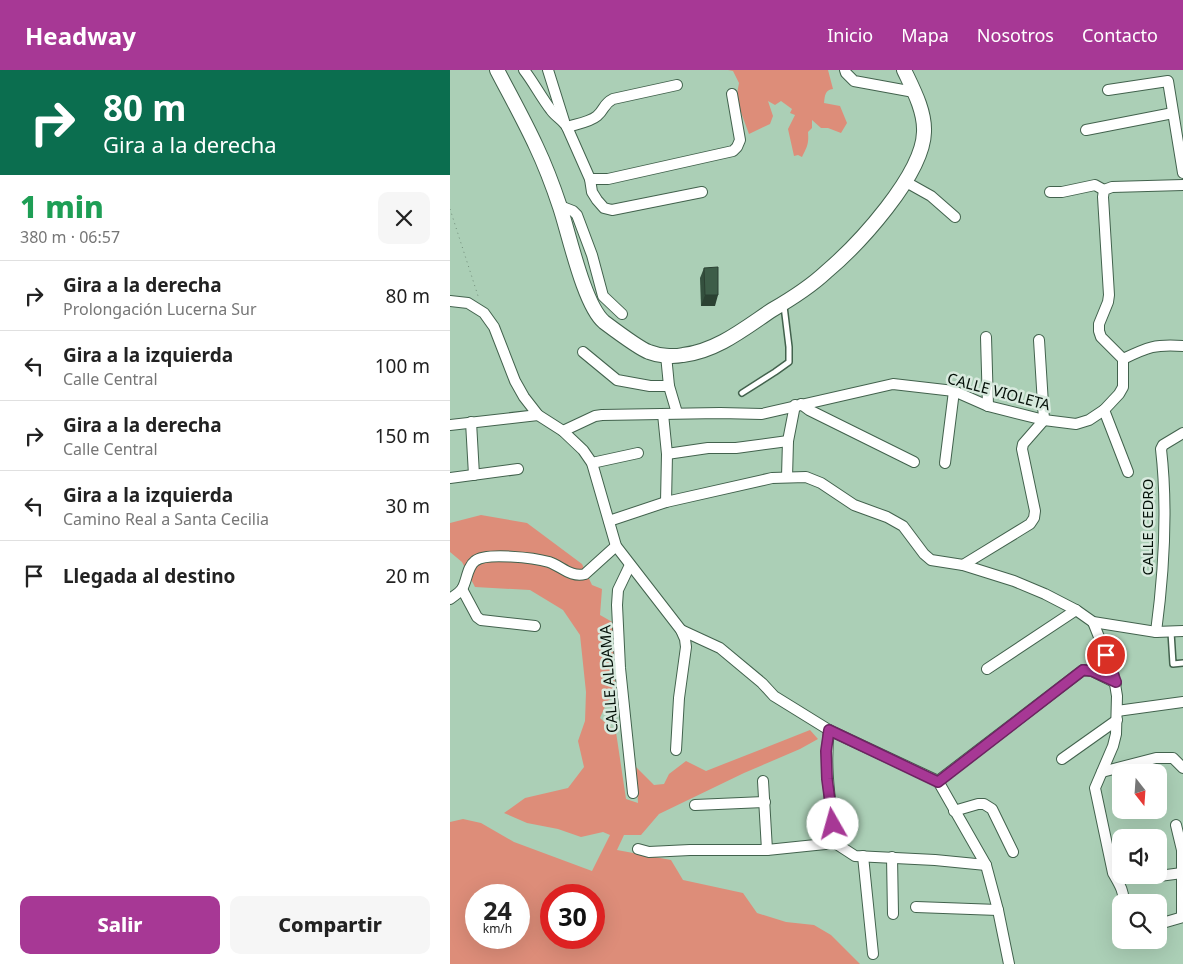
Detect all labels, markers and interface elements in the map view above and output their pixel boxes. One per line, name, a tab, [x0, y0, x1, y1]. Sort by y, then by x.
text: Headway	[25, 19, 136, 52]
text: Inicio	[827, 23, 873, 47]
text: Mapa	[901, 23, 949, 47]
text: Nosotros	[977, 23, 1054, 47]
text: Contacto	[1082, 23, 1158, 47]
text: 80 m	[103, 84, 186, 131]
icon: right	[20, 90, 85, 155]
text: Gira a la derecha	[103, 129, 277, 159]
text: 1 min	[20, 186, 104, 227]
button: close	[378, 192, 430, 244]
text: 380 m · 06:57	[20, 226, 120, 248]
text: Gira a la derecha	[63, 272, 222, 298]
icon: right	[20, 282, 48, 310]
text: 80 m	[386, 283, 430, 309]
text: Prolongación Lucerna Sur	[63, 298, 257, 320]
text: Gira a la izquierda	[63, 342, 233, 368]
icon: left	[20, 352, 48, 380]
text: 100 m	[375, 353, 430, 379]
text: Calle Central	[63, 368, 158, 390]
street label: CALLE VIOLETA	[945, 368, 1053, 414]
text: Gira a la derecha	[63, 412, 222, 438]
icon: right	[20, 422, 48, 450]
text: 150 m	[375, 423, 430, 449]
text: Calle Central	[63, 438, 158, 460]
street label: CALLE CEDRO	[1137, 479, 1157, 575]
text: Gira a la izquierda	[63, 482, 233, 508]
icon: left	[20, 492, 48, 520]
text: 30 m	[386, 493, 430, 519]
text: Camino Real a Santa Cecilia	[63, 508, 269, 530]
icon: arrive	[20, 562, 48, 590]
text: Llegada al destino	[63, 563, 235, 589]
text: 20 m	[386, 563, 430, 589]
street label: CALLE ALDAMA	[594, 624, 622, 734]
pin	[1085, 634, 1127, 676]
icon: arrive	[1092, 641, 1120, 669]
north arrow	[1112, 764, 1168, 819]
map controls	[1112, 764, 1167, 949]
position arrow	[806, 797, 858, 849]
button: sound	[1112, 829, 1167, 884]
speed limit sign: 30	[540, 884, 605, 949]
text: 24	[483, 893, 512, 927]
button: search	[1112, 894, 1167, 949]
button: Salir	[20, 896, 220, 954]
button: Compartir	[230, 896, 430, 954]
text: km/h	[483, 920, 512, 937]

